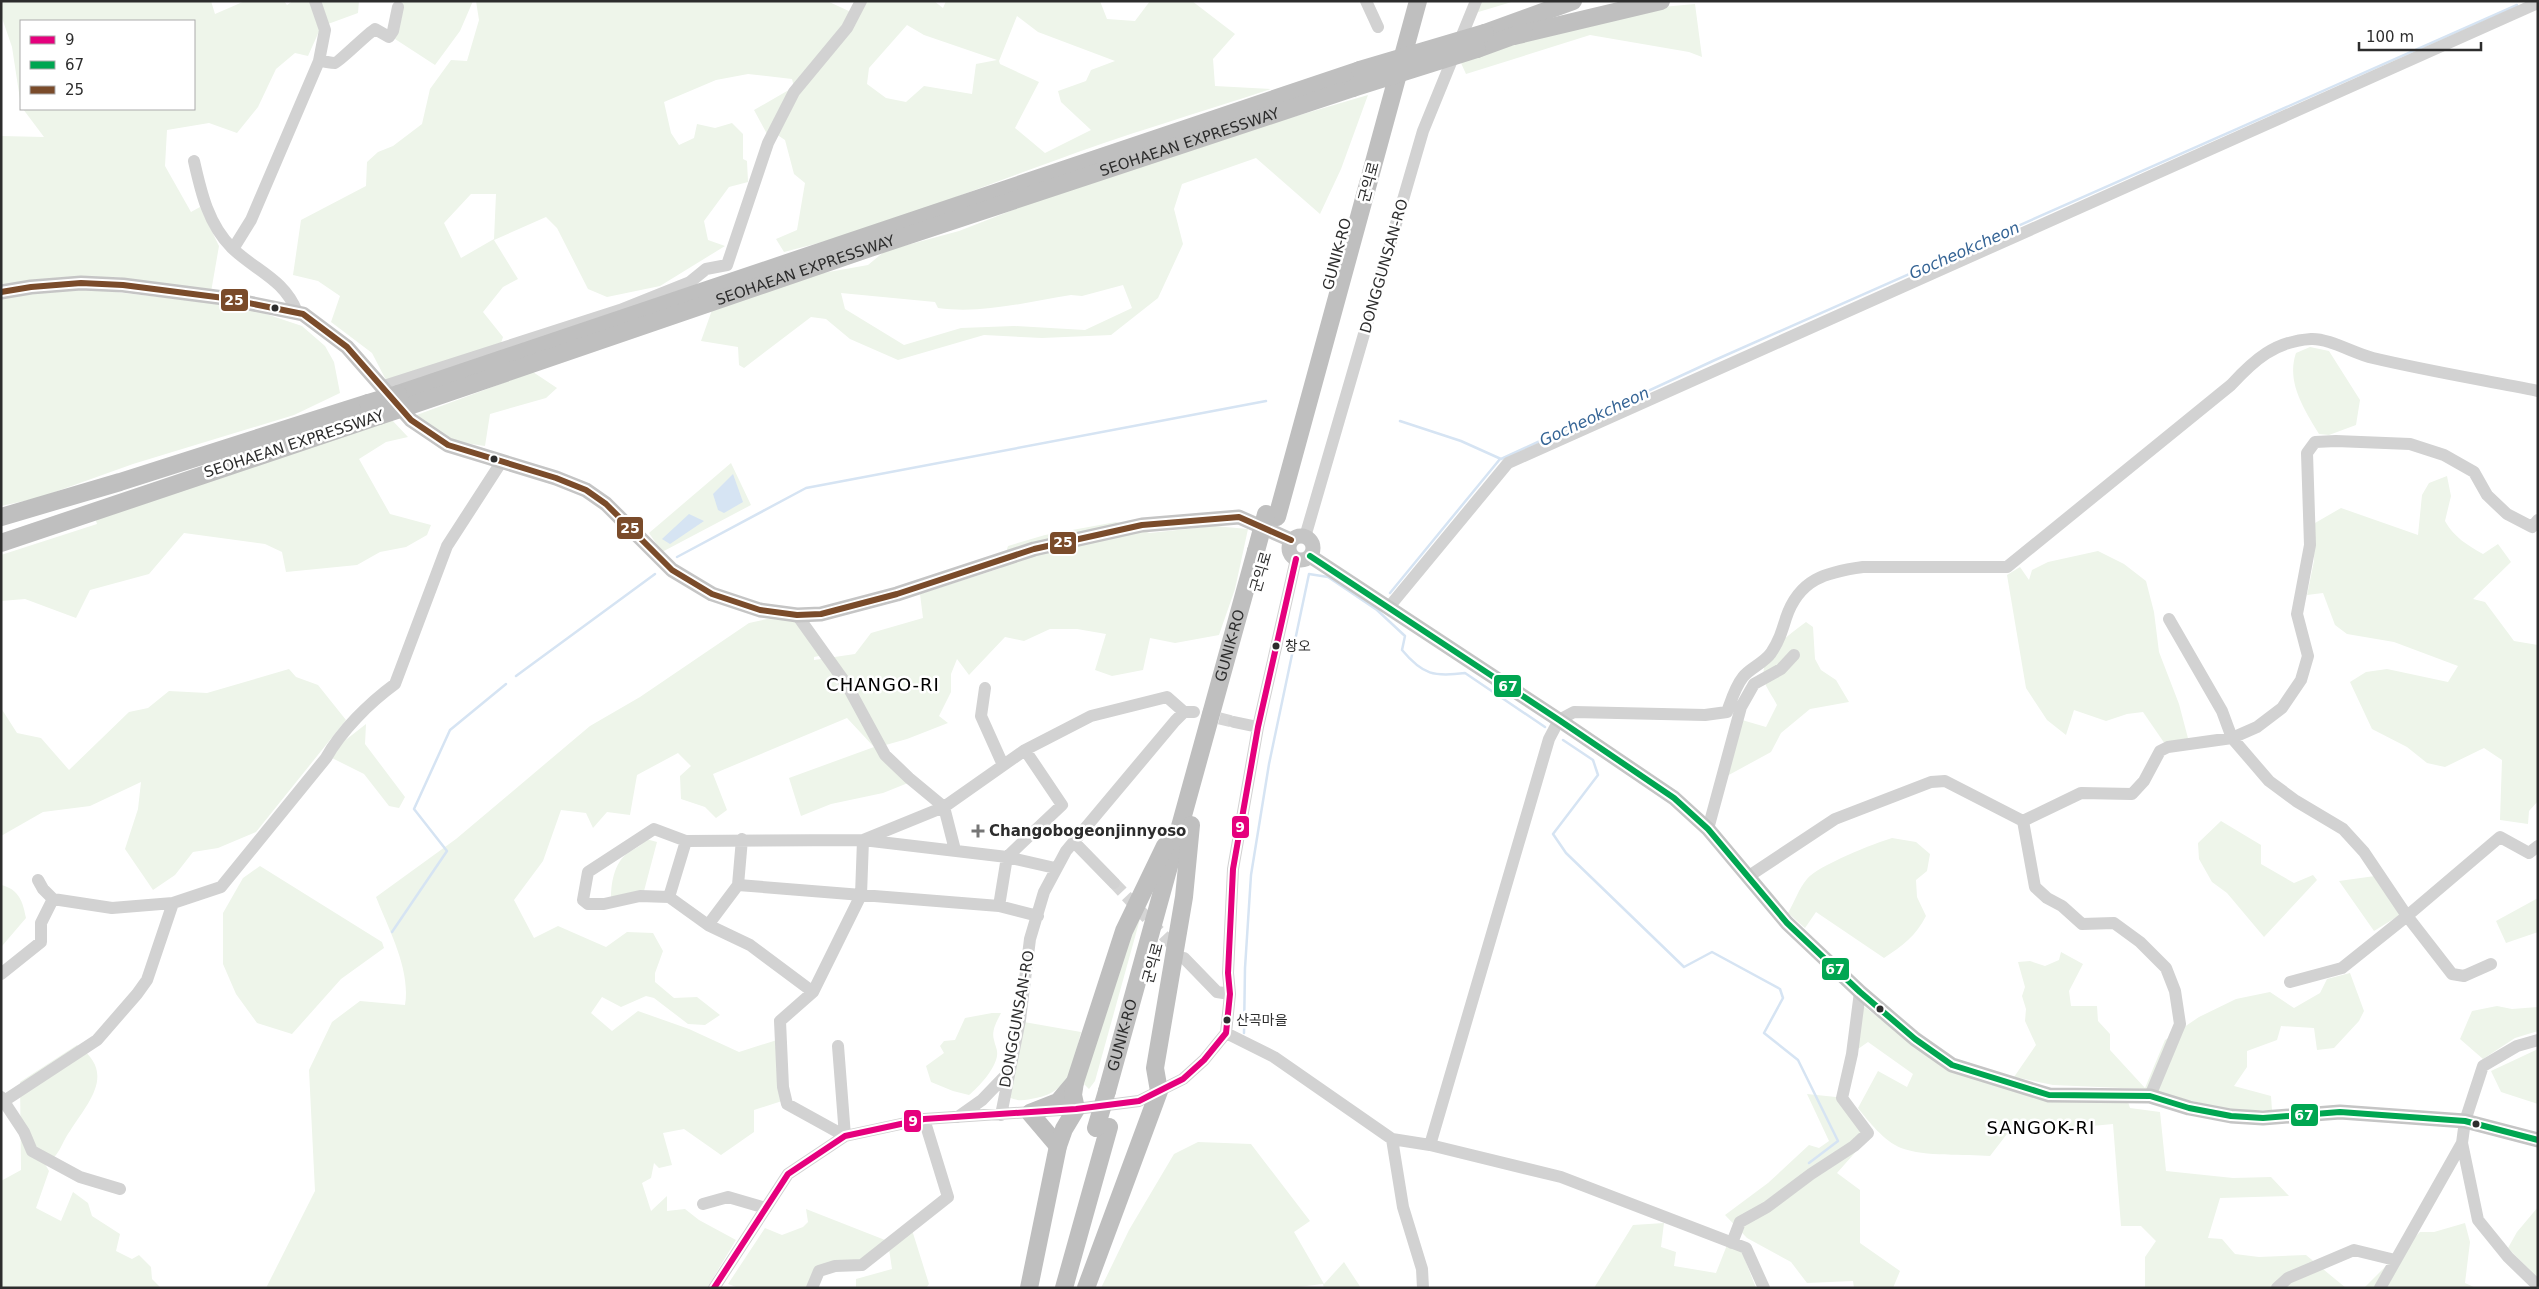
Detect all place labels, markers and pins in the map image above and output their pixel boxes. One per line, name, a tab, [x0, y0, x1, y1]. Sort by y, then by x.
unlabelled marker	[270, 303, 280, 313]
unlabelled marker	[489, 454, 499, 464]
place label: 창오	[1285, 638, 1311, 654]
marker: 창오	[1271, 641, 1281, 651]
place label: Changobogeonjinnyoso	[989, 822, 1186, 840]
marker: Changobogeonjinnyoso	[971, 824, 985, 838]
unlabelled marker	[1875, 1004, 1885, 1014]
place label: 산곡마을	[1236, 1012, 1288, 1028]
marker: 산곡마을	[1222, 1015, 1232, 1025]
unlabelled marker	[2471, 1119, 2481, 1129]

